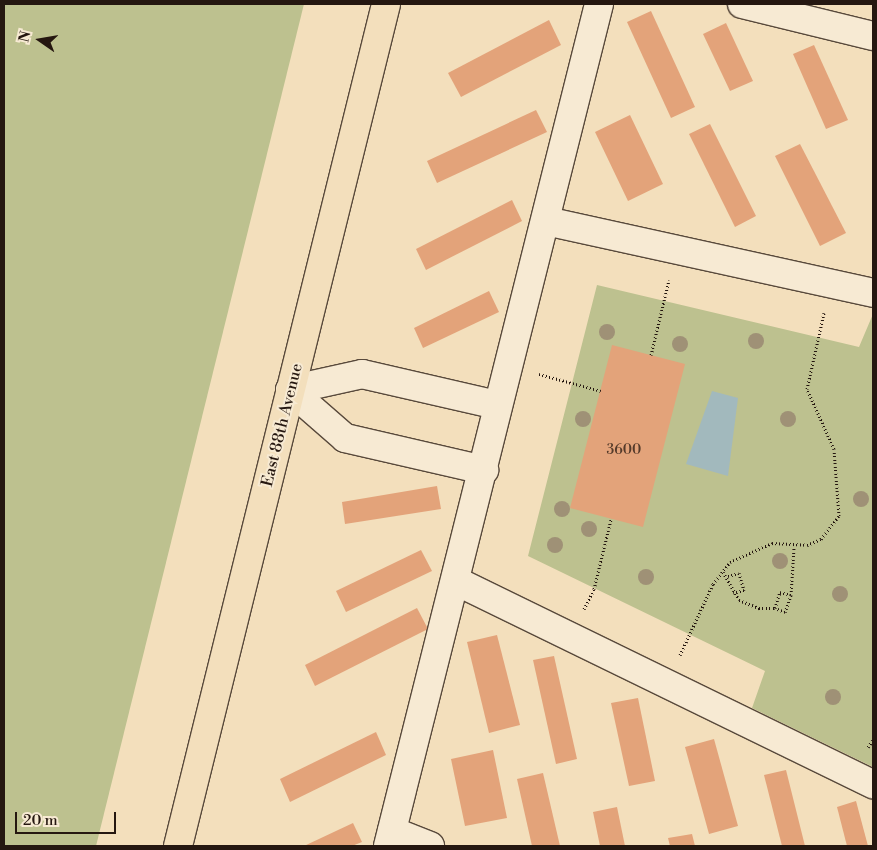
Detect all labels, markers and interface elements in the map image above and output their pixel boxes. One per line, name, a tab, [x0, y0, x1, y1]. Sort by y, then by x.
north arrow	[15, 15, 65, 65]
text: N	[15, 29, 35, 44]
street label: East 88th Avenue	[257, 361, 307, 489]
house number: 3600	[607, 442, 641, 458]
scale bar	[18, 802, 119, 834]
text: 20 m	[23, 811, 58, 830]

